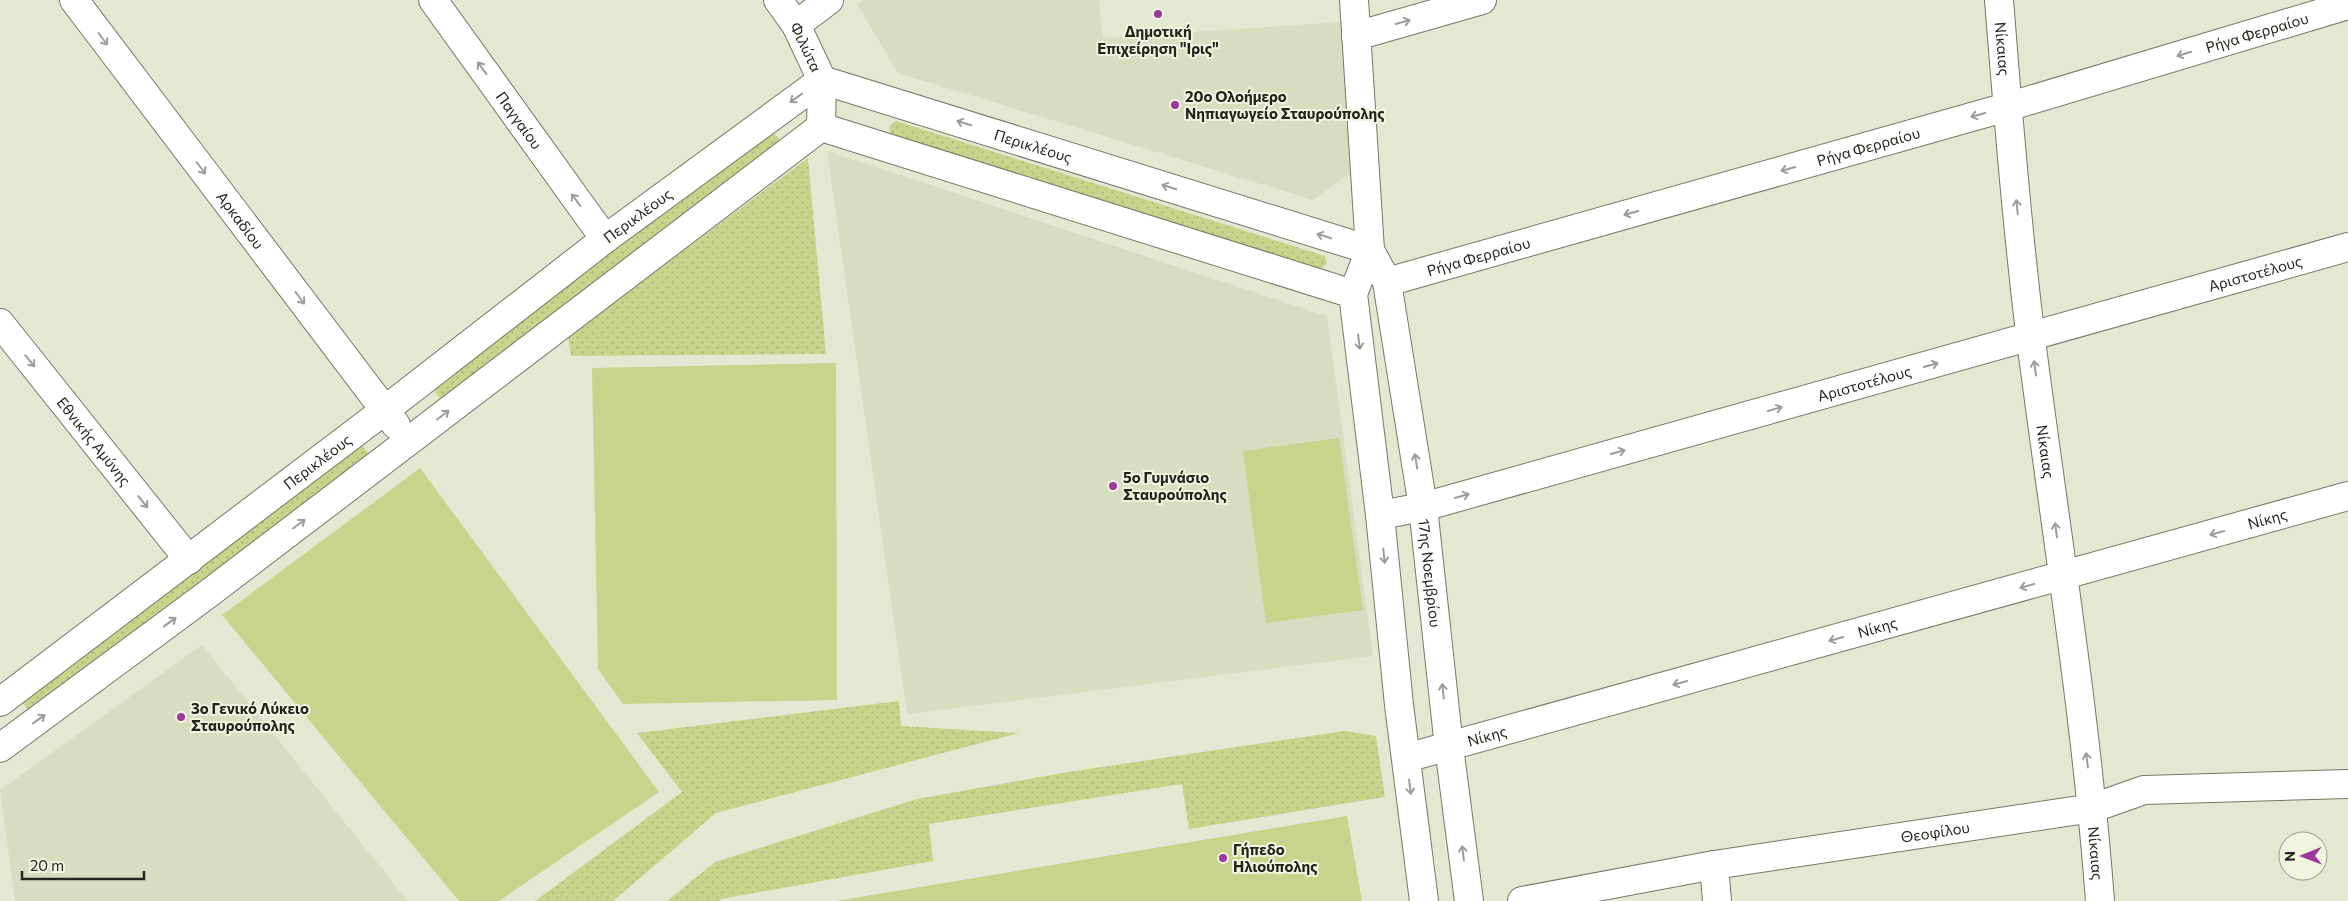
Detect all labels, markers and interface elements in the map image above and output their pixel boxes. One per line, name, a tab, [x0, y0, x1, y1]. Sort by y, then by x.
marker: Δημοτική Επιχείρηση "Ιρις"	[1152, 8, 1164, 20]
street label: Ρήγα Φερραίου	[2203, 8, 2310, 56]
one-way arrow	[1395, 17, 1411, 27]
street label: Φιλώτα	[787, 19, 826, 75]
street label: Νίκαιας	[1992, 21, 2014, 76]
place label: Δημοτική Επιχείρηση "Ιρις"	[1097, 22, 1219, 57]
one-way arrow	[98, 32, 109, 45]
one-way arrow	[2176, 50, 2192, 60]
one-way arrow	[477, 61, 487, 75]
place label: 20ο Ολοήμερο Νηπιαγωγείο Σταυρούπολης	[1185, 87, 1385, 122]
street label: Παγγαίου	[493, 88, 546, 152]
one-way arrow	[790, 93, 803, 104]
marker: 20ο Ολοήμερο Νηπιαγωγείο Σταυρούπολης	[1169, 99, 1181, 111]
one-way arrow	[1970, 111, 1986, 121]
one-way arrow	[956, 117, 972, 127]
street label: Ρήγα Φερραίου	[1815, 123, 1922, 169]
street label: Περικλέους	[992, 125, 1074, 166]
one-way arrow	[196, 161, 207, 174]
one-way arrow	[1780, 165, 1796, 174]
one-way arrow	[1161, 181, 1177, 191]
street label: Περικλέους	[600, 184, 675, 246]
street label: Αρκαδίου	[213, 188, 268, 252]
one-way arrow	[571, 193, 582, 207]
one-way arrow	[2013, 199, 2022, 215]
one-way arrow	[1624, 209, 1640, 218]
one-way arrow	[1316, 231, 1332, 240]
street label: Ρήγα Φερραίου	[1425, 233, 1532, 279]
street label: Αριστοτέλους	[2206, 251, 2304, 295]
one-way arrow	[294, 291, 305, 304]
one-way arrow	[1354, 334, 1364, 350]
one-way arrow	[25, 355, 36, 368]
one-way arrow	[1923, 359, 1939, 369]
street label: Αριστοτέλους	[1815, 361, 1913, 405]
one-way arrow	[2030, 361, 2040, 377]
street label: Εθνικής Αμύνης	[53, 393, 135, 489]
one-way arrow	[1766, 403, 1782, 413]
one-way arrow	[436, 410, 450, 420]
street label: Νίκαιας	[2033, 423, 2059, 480]
street label: Περικλέους	[280, 430, 355, 493]
one-way arrow	[1610, 447, 1626, 457]
one-way arrow	[1410, 453, 1420, 469]
place label: 5ο Γυμνάσιο Σταυρούπολης	[1123, 468, 1227, 503]
marker: 5ο Γυμνάσιο Σταυρούπολης	[1107, 480, 1119, 492]
one-way arrow	[1453, 491, 1469, 501]
one-way arrow	[137, 495, 148, 508]
street label: Νίκης	[2246, 504, 2289, 532]
street label: 17ης Νοεμβρίου	[1415, 518, 1445, 628]
one-way arrow	[293, 519, 306, 530]
one-way arrow	[2051, 522, 2061, 538]
one-way arrow	[2209, 528, 2225, 538]
one-way arrow	[1379, 547, 1389, 563]
one-way arrow	[2019, 582, 2035, 591]
street label: Νίκης	[1855, 613, 1899, 641]
one-way arrow	[163, 617, 177, 627]
one-way arrow	[1829, 635, 1845, 644]
one-way arrow	[1672, 678, 1688, 688]
one-way arrow	[1438, 684, 1448, 700]
place label: 3ο Γενικό Λύκειο Σταυρούπολης	[191, 699, 309, 734]
marker: 3ο Γενικό Λύκειο Σταυρούπολης	[175, 711, 187, 723]
one-way arrow	[32, 714, 46, 724]
street label: Νίκης	[1465, 721, 1509, 750]
one-way arrow	[2082, 752, 2092, 768]
one-way arrow	[1405, 778, 1415, 794]
street label: Θεοφίλου	[1899, 818, 1971, 846]
street label: Νίκαιας	[2085, 826, 2107, 881]
north arrow	[2278, 831, 2328, 881]
place label: Γήπεδο Ηλιούπολης	[1233, 840, 1318, 875]
one-way arrow	[1458, 845, 1468, 861]
scale bar	[22, 848, 145, 880]
text: N	[2281, 851, 2298, 862]
marker: Γήπεδο Ηλιούπολης	[1217, 852, 1229, 864]
text: 20 m	[30, 856, 64, 874]

